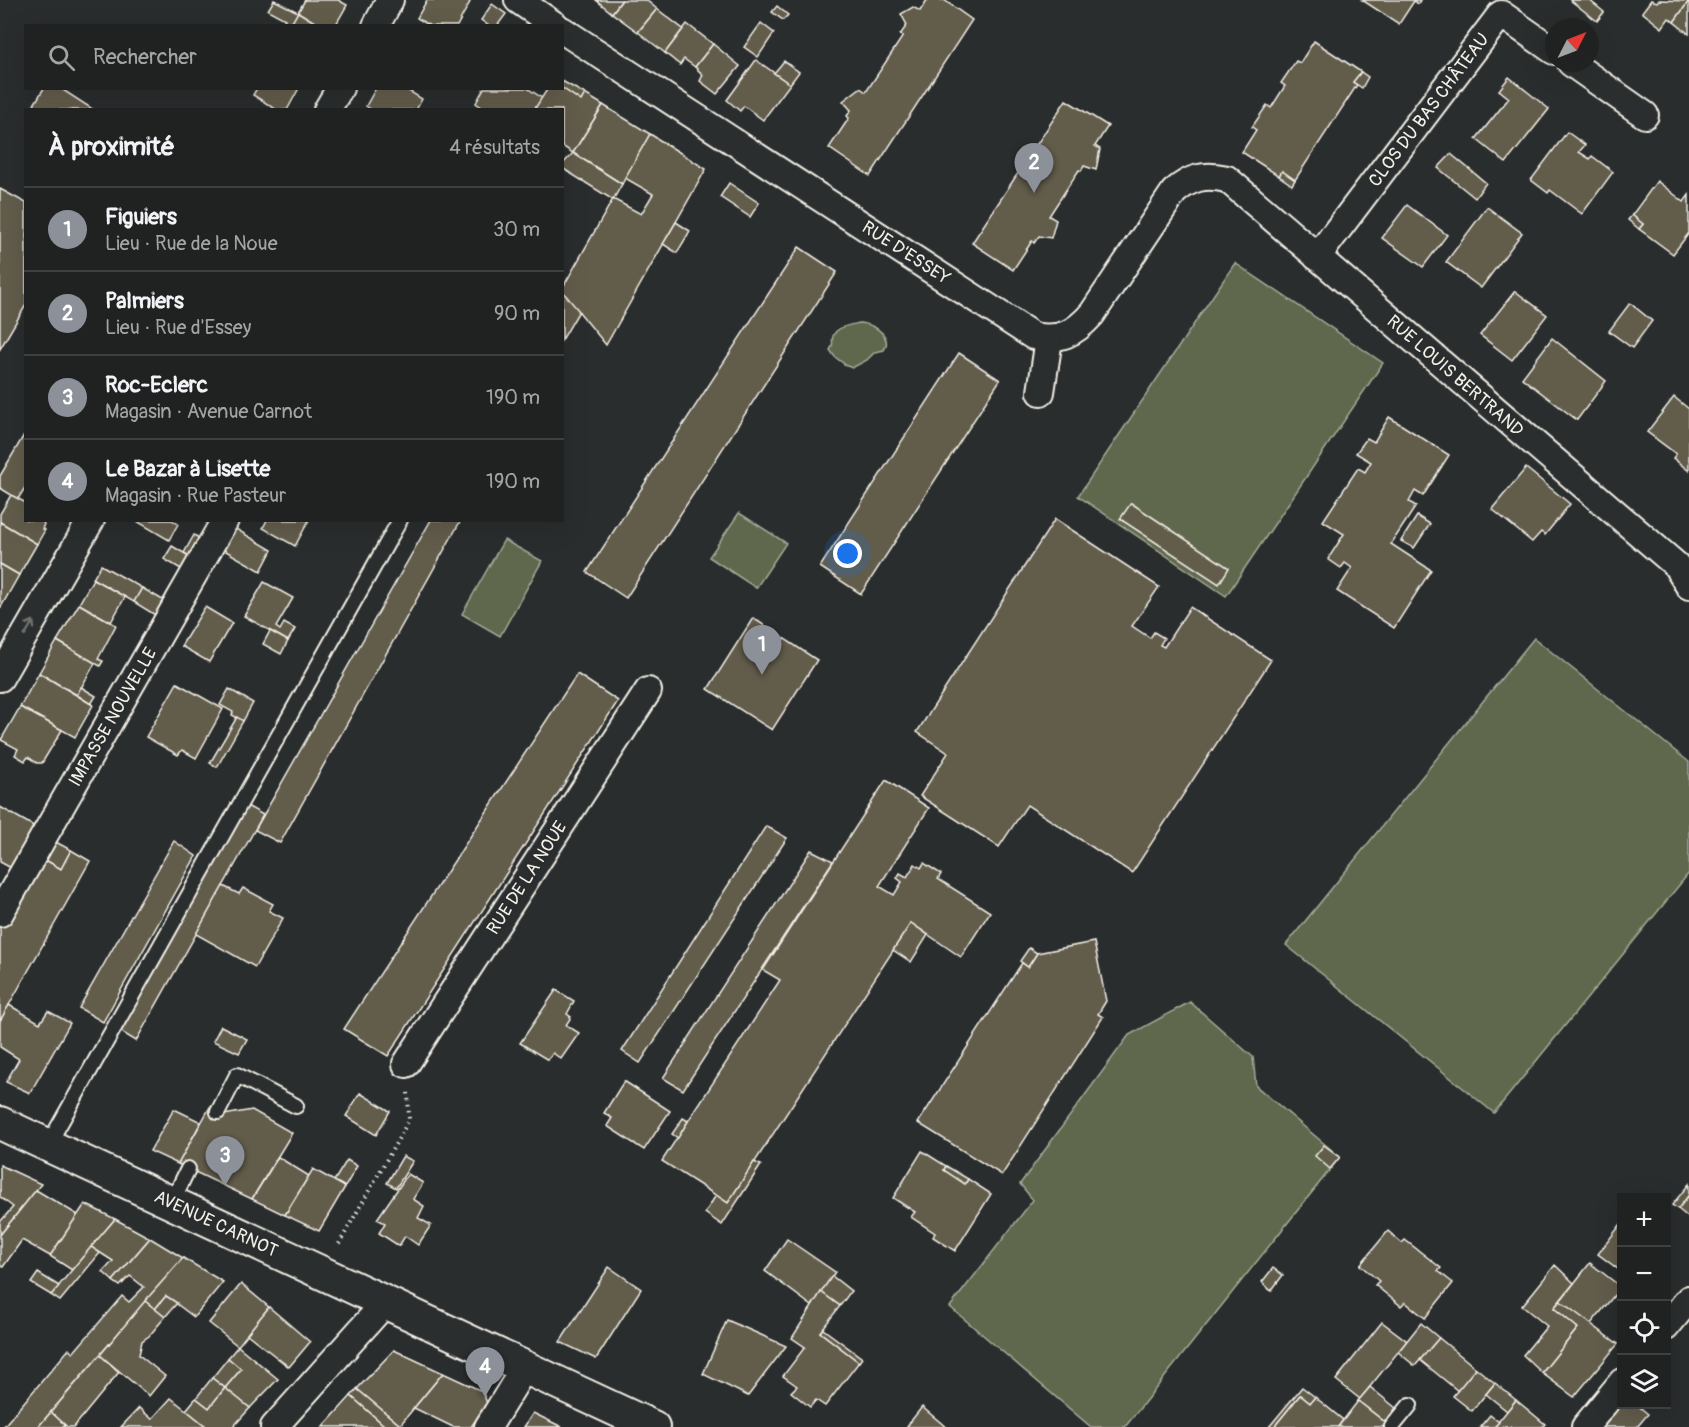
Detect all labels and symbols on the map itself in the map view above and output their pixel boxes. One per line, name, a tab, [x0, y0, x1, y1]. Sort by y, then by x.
north arrow	[1545, 18, 1599, 72]
street label: CLOS DU BAS CHÂTEAU	[1364, 28, 1494, 192]
pin: 2	[1014, 144, 1054, 193]
street label: RUE D'ESSEY	[858, 216, 955, 290]
street label: RUE LOUIS BERTRAND	[1382, 310, 1528, 442]
your location	[833, 539, 862, 568]
one-way arrow	[23, 620, 35, 637]
pin: 1	[742, 626, 782, 675]
street label: IMPASSE NOUVELLE	[64, 643, 162, 791]
street label: RUE DE LA NOUE	[482, 817, 572, 939]
pin: 3	[206, 1136, 244, 1186]
street label: AVENUE CARNOT	[150, 1185, 282, 1263]
pin: 4	[466, 1348, 504, 1397]

